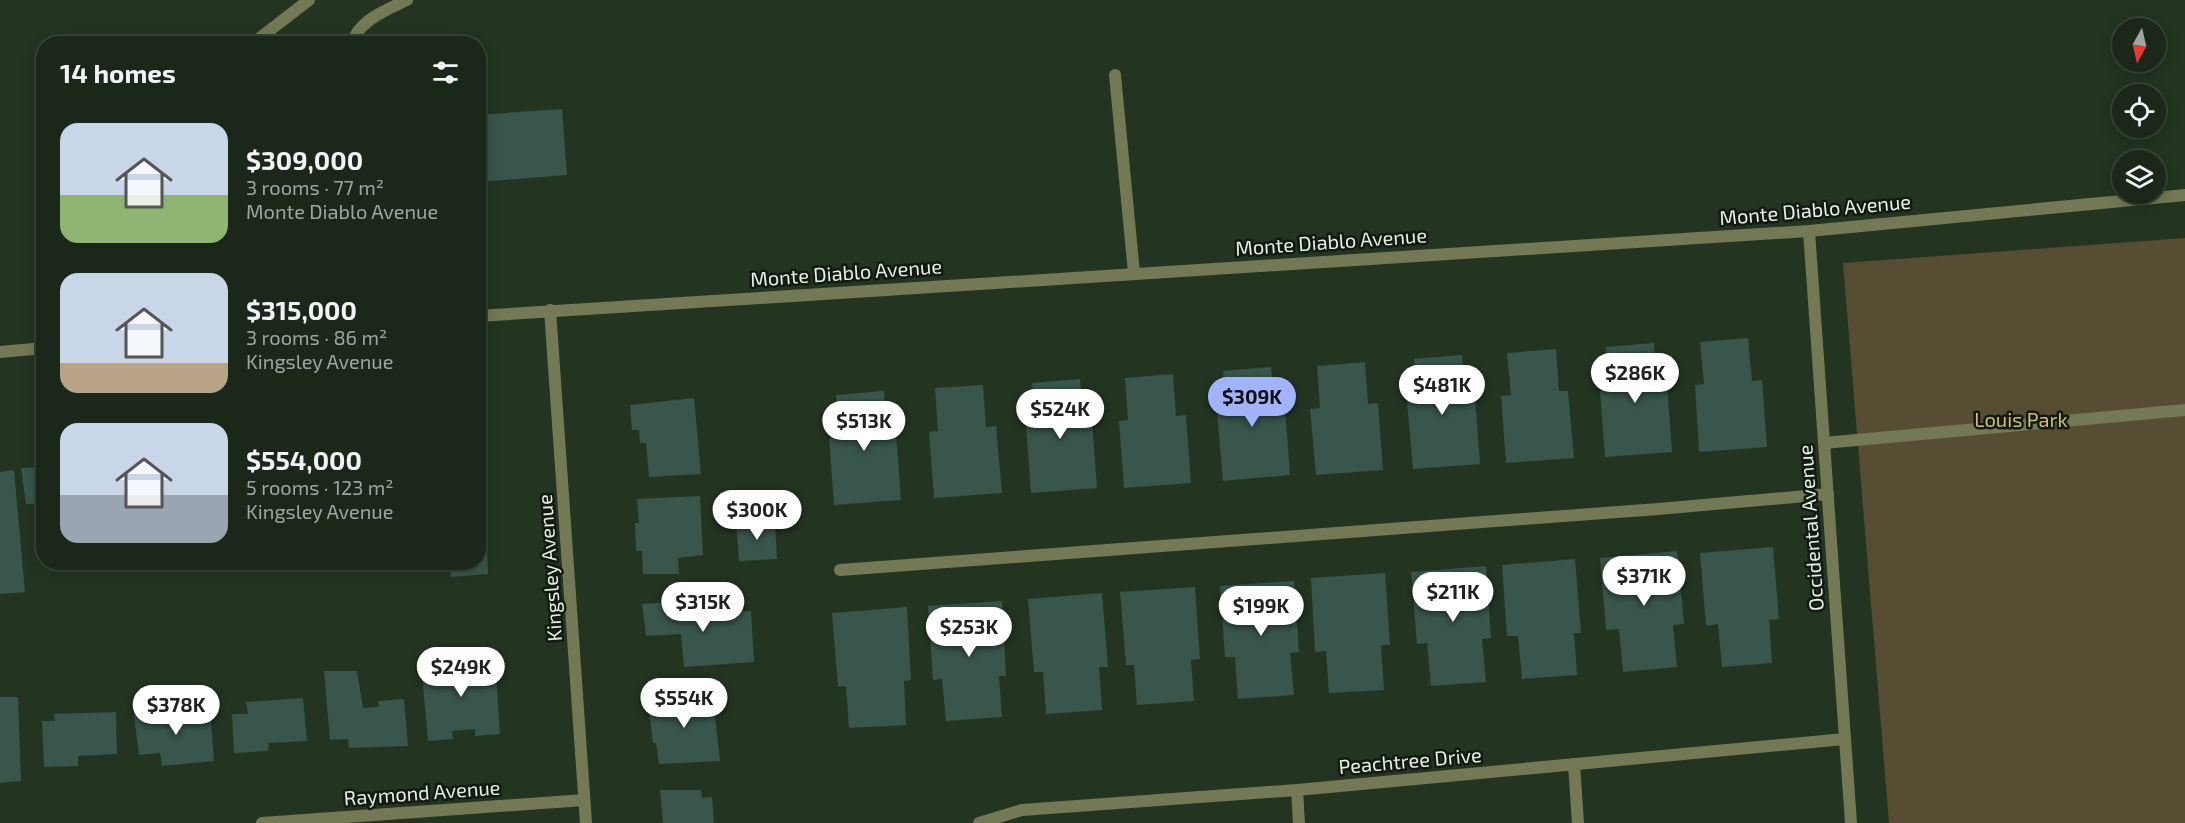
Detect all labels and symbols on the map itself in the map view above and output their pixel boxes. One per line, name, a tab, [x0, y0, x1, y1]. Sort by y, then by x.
north arrow	[2112, 18, 2166, 72]
street label: Monte Diablo Avenue	[1718, 189, 1912, 229]
street label: Monte Diablo Avenue	[1234, 222, 1428, 260]
street label: Monte Diablo Avenue	[749, 253, 943, 291]
pin: $286K	[1593, 353, 1677, 404]
pin: $481K	[1400, 365, 1484, 416]
pin: $309K	[1210, 377, 1294, 428]
pin: $524K	[1018, 389, 1102, 440]
pin: $513K	[822, 401, 906, 452]
park label: Louis Park	[1974, 407, 2068, 431]
street label: Occidental Avenue	[1792, 444, 1828, 612]
pin: $300K	[715, 490, 799, 541]
street label: Kingsley Avenue	[532, 494, 566, 642]
pin: $371K	[1602, 556, 1686, 607]
pin: $211K	[1411, 572, 1495, 623]
pin: $315K	[661, 582, 745, 633]
pin: $199K	[1219, 586, 1303, 637]
pin: $253K	[927, 607, 1011, 658]
pin: $249K	[419, 647, 503, 698]
pin: $554K	[642, 678, 726, 729]
pin: $378K	[134, 685, 218, 736]
street label: Peachtree Drive	[1337, 742, 1483, 778]
street label: Raymond Avenue	[343, 775, 501, 809]

